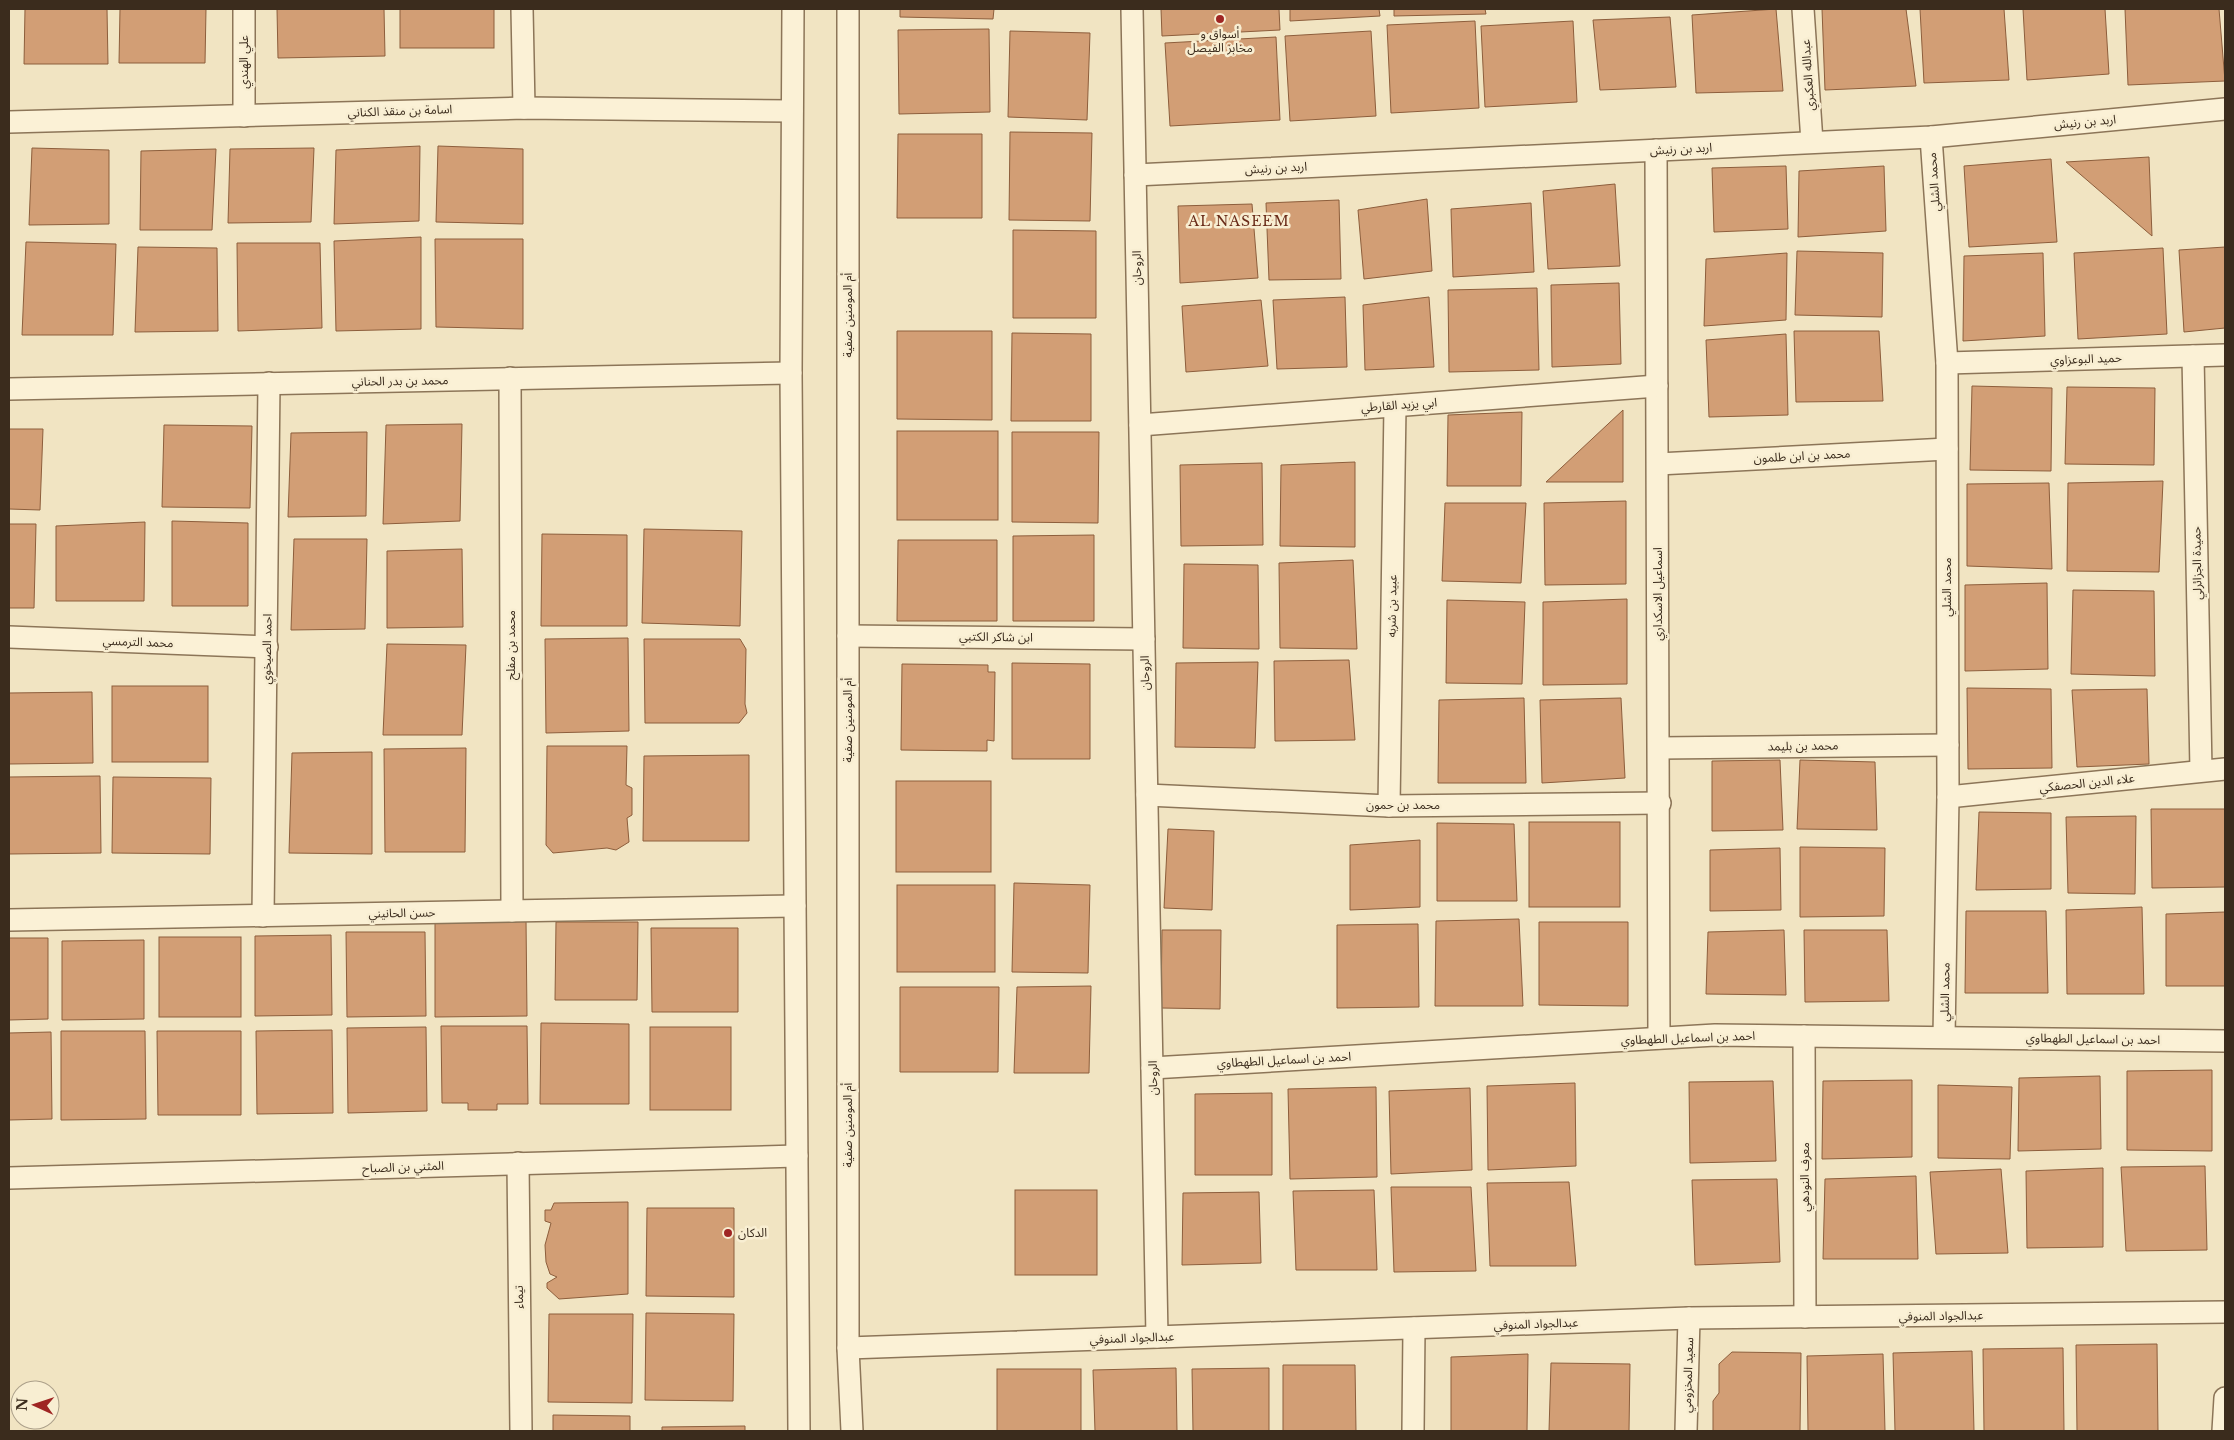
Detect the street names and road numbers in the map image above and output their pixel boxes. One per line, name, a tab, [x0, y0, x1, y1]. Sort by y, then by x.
street label: علي الهندي	[236, 35, 254, 89]
street label: عبدالله العكبري	[1798, 39, 1820, 111]
street label: اسامة بن منقذ الكناني	[347, 101, 453, 123]
street label: اربد بن رنيش	[2053, 111, 2117, 132]
street label: اربد بن رنيش	[1649, 139, 1713, 158]
street label: محمد الشلي	[1924, 152, 1946, 212]
street label: اربد بن رنيش	[1244, 158, 1308, 177]
street label: الروحان	[1129, 250, 1144, 286]
street label: أم المومنين صفية	[840, 272, 857, 357]
street label: حميد البوعزاوي	[2050, 350, 2122, 370]
street label: محمد بن بدر الحناني	[351, 372, 449, 392]
street label: ابي يزيد القارطي	[1360, 394, 1438, 417]
street label: محمد بن ابن طلمون	[1753, 445, 1851, 466]
street label: حميدة الجزائرلي	[2188, 526, 2207, 600]
street label: اسماعيل الاسكداري	[1650, 547, 1668, 641]
street label: محمد الشلي	[1939, 557, 1957, 617]
street label: عبيد بن شربه	[1383, 574, 1400, 637]
street label: محمد بن مفلح	[503, 610, 520, 680]
street label: احمد الصيخوي	[258, 613, 277, 685]
street label: ابن شاكر الكتبي	[959, 628, 1033, 647]
street label: محمد الترمسي	[102, 633, 174, 653]
street label: الروحان	[1137, 655, 1152, 691]
street label: أم المومنين صفية	[840, 677, 857, 762]
street label: محمد بن بليمد	[1767, 737, 1839, 754]
street label: علاء الدين الحصفكي	[2039, 770, 2136, 798]
street label: محمد بن حمون	[1366, 797, 1440, 812]
street label: حسن الحانيني	[368, 904, 436, 923]
street label: محمد الشلي	[1936, 962, 1955, 1022]
street label: احمد بن اسماعيل الطهطاوي	[1620, 1028, 1756, 1050]
street label: احمد بن اسماعيل الطهطاوي	[2026, 1030, 2161, 1050]
street label: احمد بن اسماعيل الطهطاوي	[1216, 1048, 1352, 1073]
street label: الروحان	[1145, 1060, 1160, 1096]
street label: أم المومنين صفية	[840, 1082, 857, 1167]
street label: معرف النودهي	[1797, 1142, 1815, 1212]
street label: المثني بن الصباح	[362, 1158, 444, 1178]
street label: تيماء	[511, 1285, 526, 1309]
street label: عبدالجواد المنوفي	[1898, 1307, 1984, 1327]
street label: عبدالجواد المنوفي	[1493, 1315, 1579, 1335]
street label: عبدالجواد المنوفي	[1089, 1329, 1175, 1349]
street label: سعيد المخزومي	[1679, 1337, 1699, 1413]

